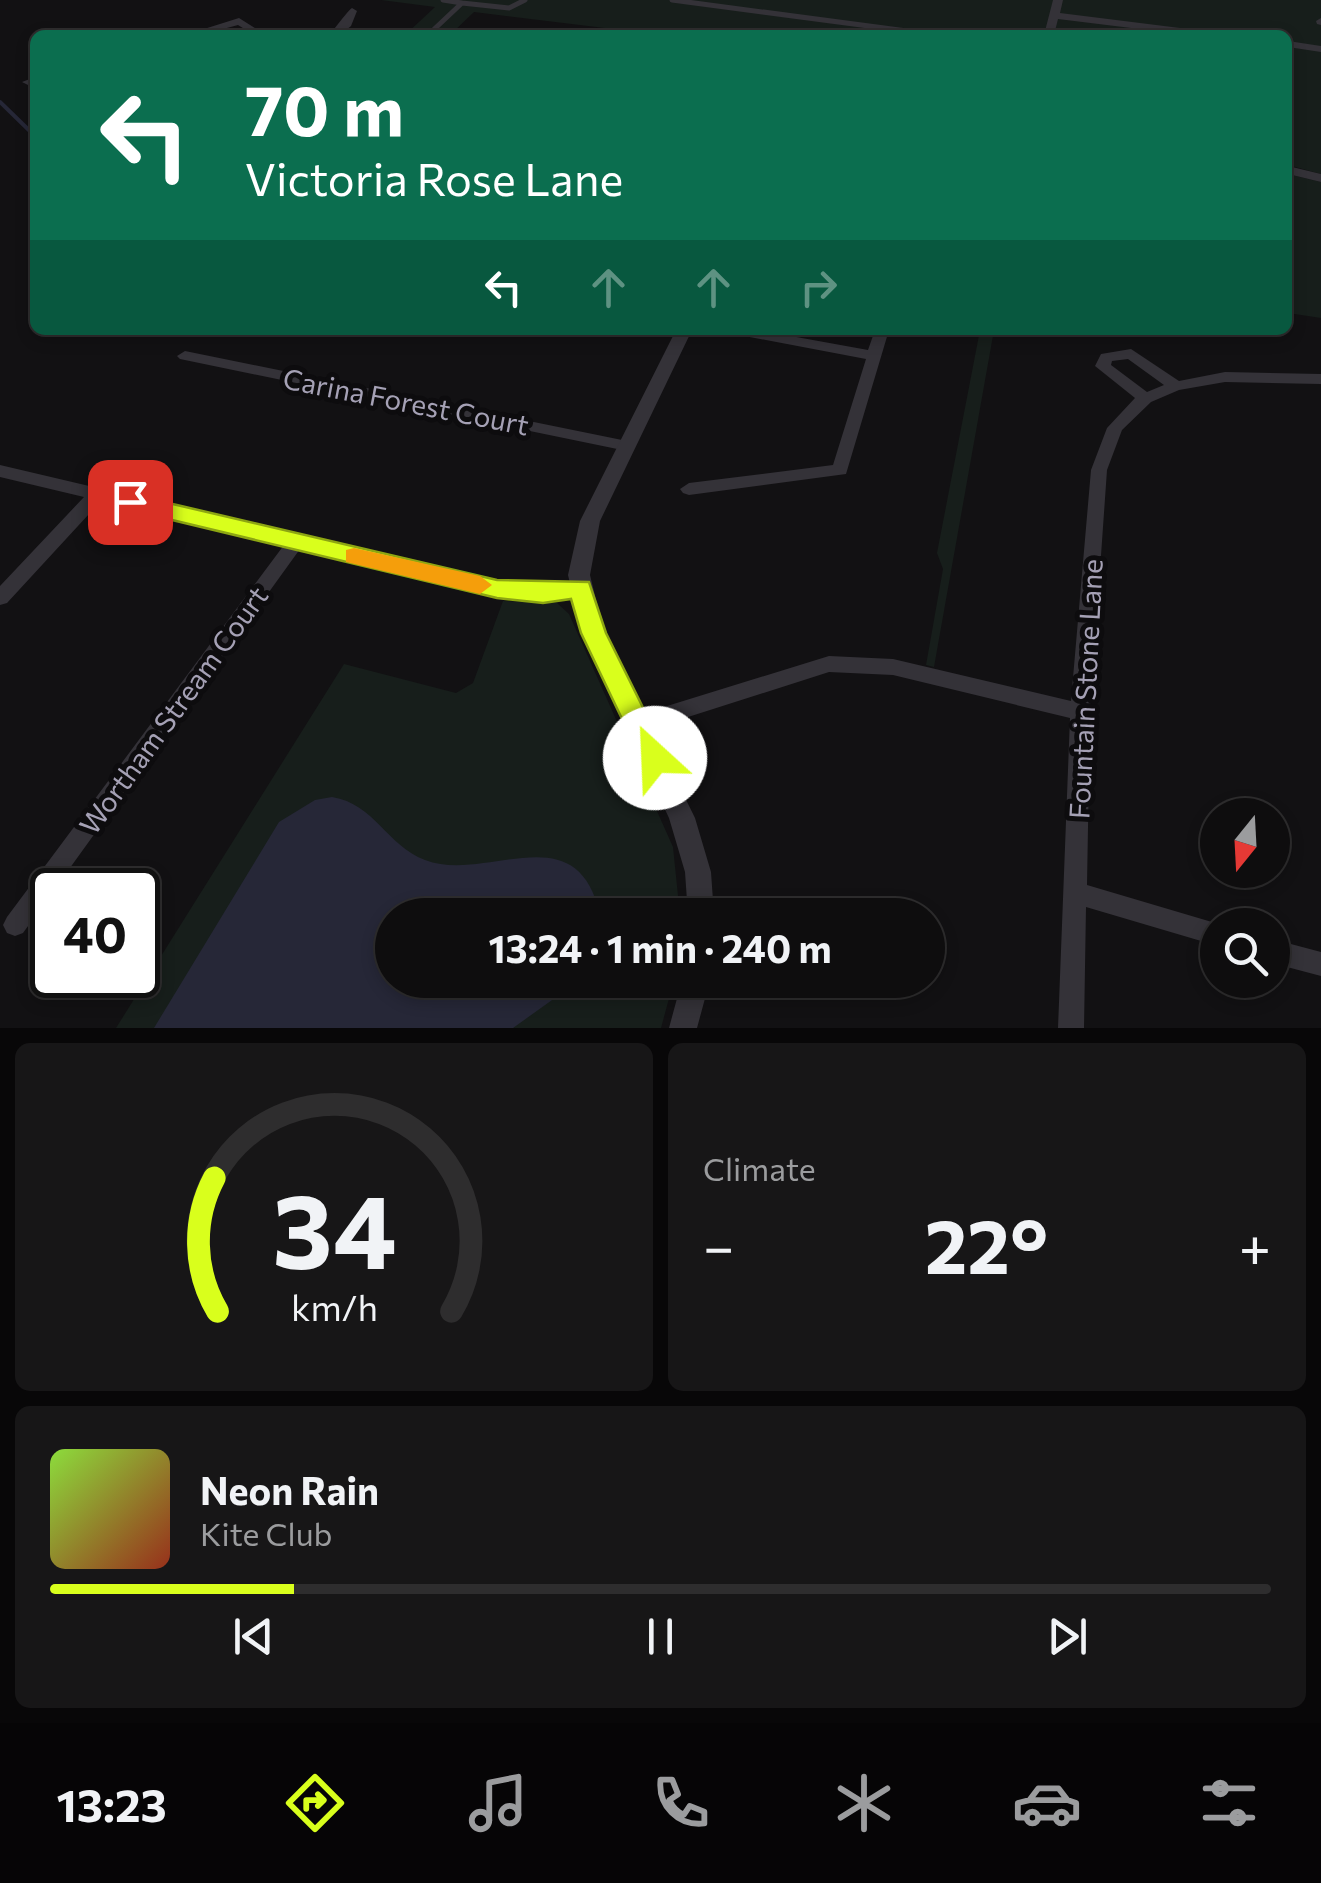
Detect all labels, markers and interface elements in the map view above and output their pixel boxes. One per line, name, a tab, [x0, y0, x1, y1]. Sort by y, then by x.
text: 70 m	[245, 65, 404, 150]
icon: left	[80, 70, 210, 200]
text: Victoria Rose Lane	[245, 150, 623, 205]
icon: left	[476, 260, 531, 315]
icon: ahead	[581, 260, 636, 315]
icon: ahead	[686, 260, 741, 315]
icon: right	[791, 260, 846, 315]
street label: Carina Forest Court	[280, 360, 532, 442]
pin	[88, 460, 173, 545]
icon: arrive	[103, 475, 158, 530]
street label: Fountain Stone Lane	[1061, 558, 1109, 820]
street label: Wortham Stream Court	[72, 579, 274, 841]
position arrow	[603, 706, 707, 810]
north arrow	[1200, 798, 1290, 888]
map controls	[1200, 798, 1290, 998]
speed limit sign: 40	[30, 868, 160, 998]
button: search	[1200, 908, 1290, 998]
text: 13:24 · 1 min · 240 m	[488, 924, 832, 971]
text: Climate	[703, 1148, 816, 1188]
text: 34	[272, 1163, 396, 1290]
text: 22°	[925, 1198, 1048, 1289]
text: −	[703, 1211, 734, 1278]
text: +	[1239, 1211, 1271, 1278]
text: km/h	[291, 1285, 377, 1328]
text: Neon Rain	[200, 1466, 379, 1513]
text: Kite Club	[200, 1513, 332, 1553]
icon: previous	[226, 1609, 281, 1664]
icon: pause	[633, 1609, 688, 1664]
icon: next	[1040, 1609, 1095, 1664]
icon: directions	[280, 1768, 350, 1838]
icon: music	[463, 1768, 533, 1838]
icon: phone	[646, 1768, 716, 1838]
icon: climate	[829, 1768, 899, 1838]
icon: car	[1012, 1768, 1082, 1838]
icon: filters	[1194, 1768, 1264, 1838]
text: 13:23	[56, 1776, 167, 1831]

